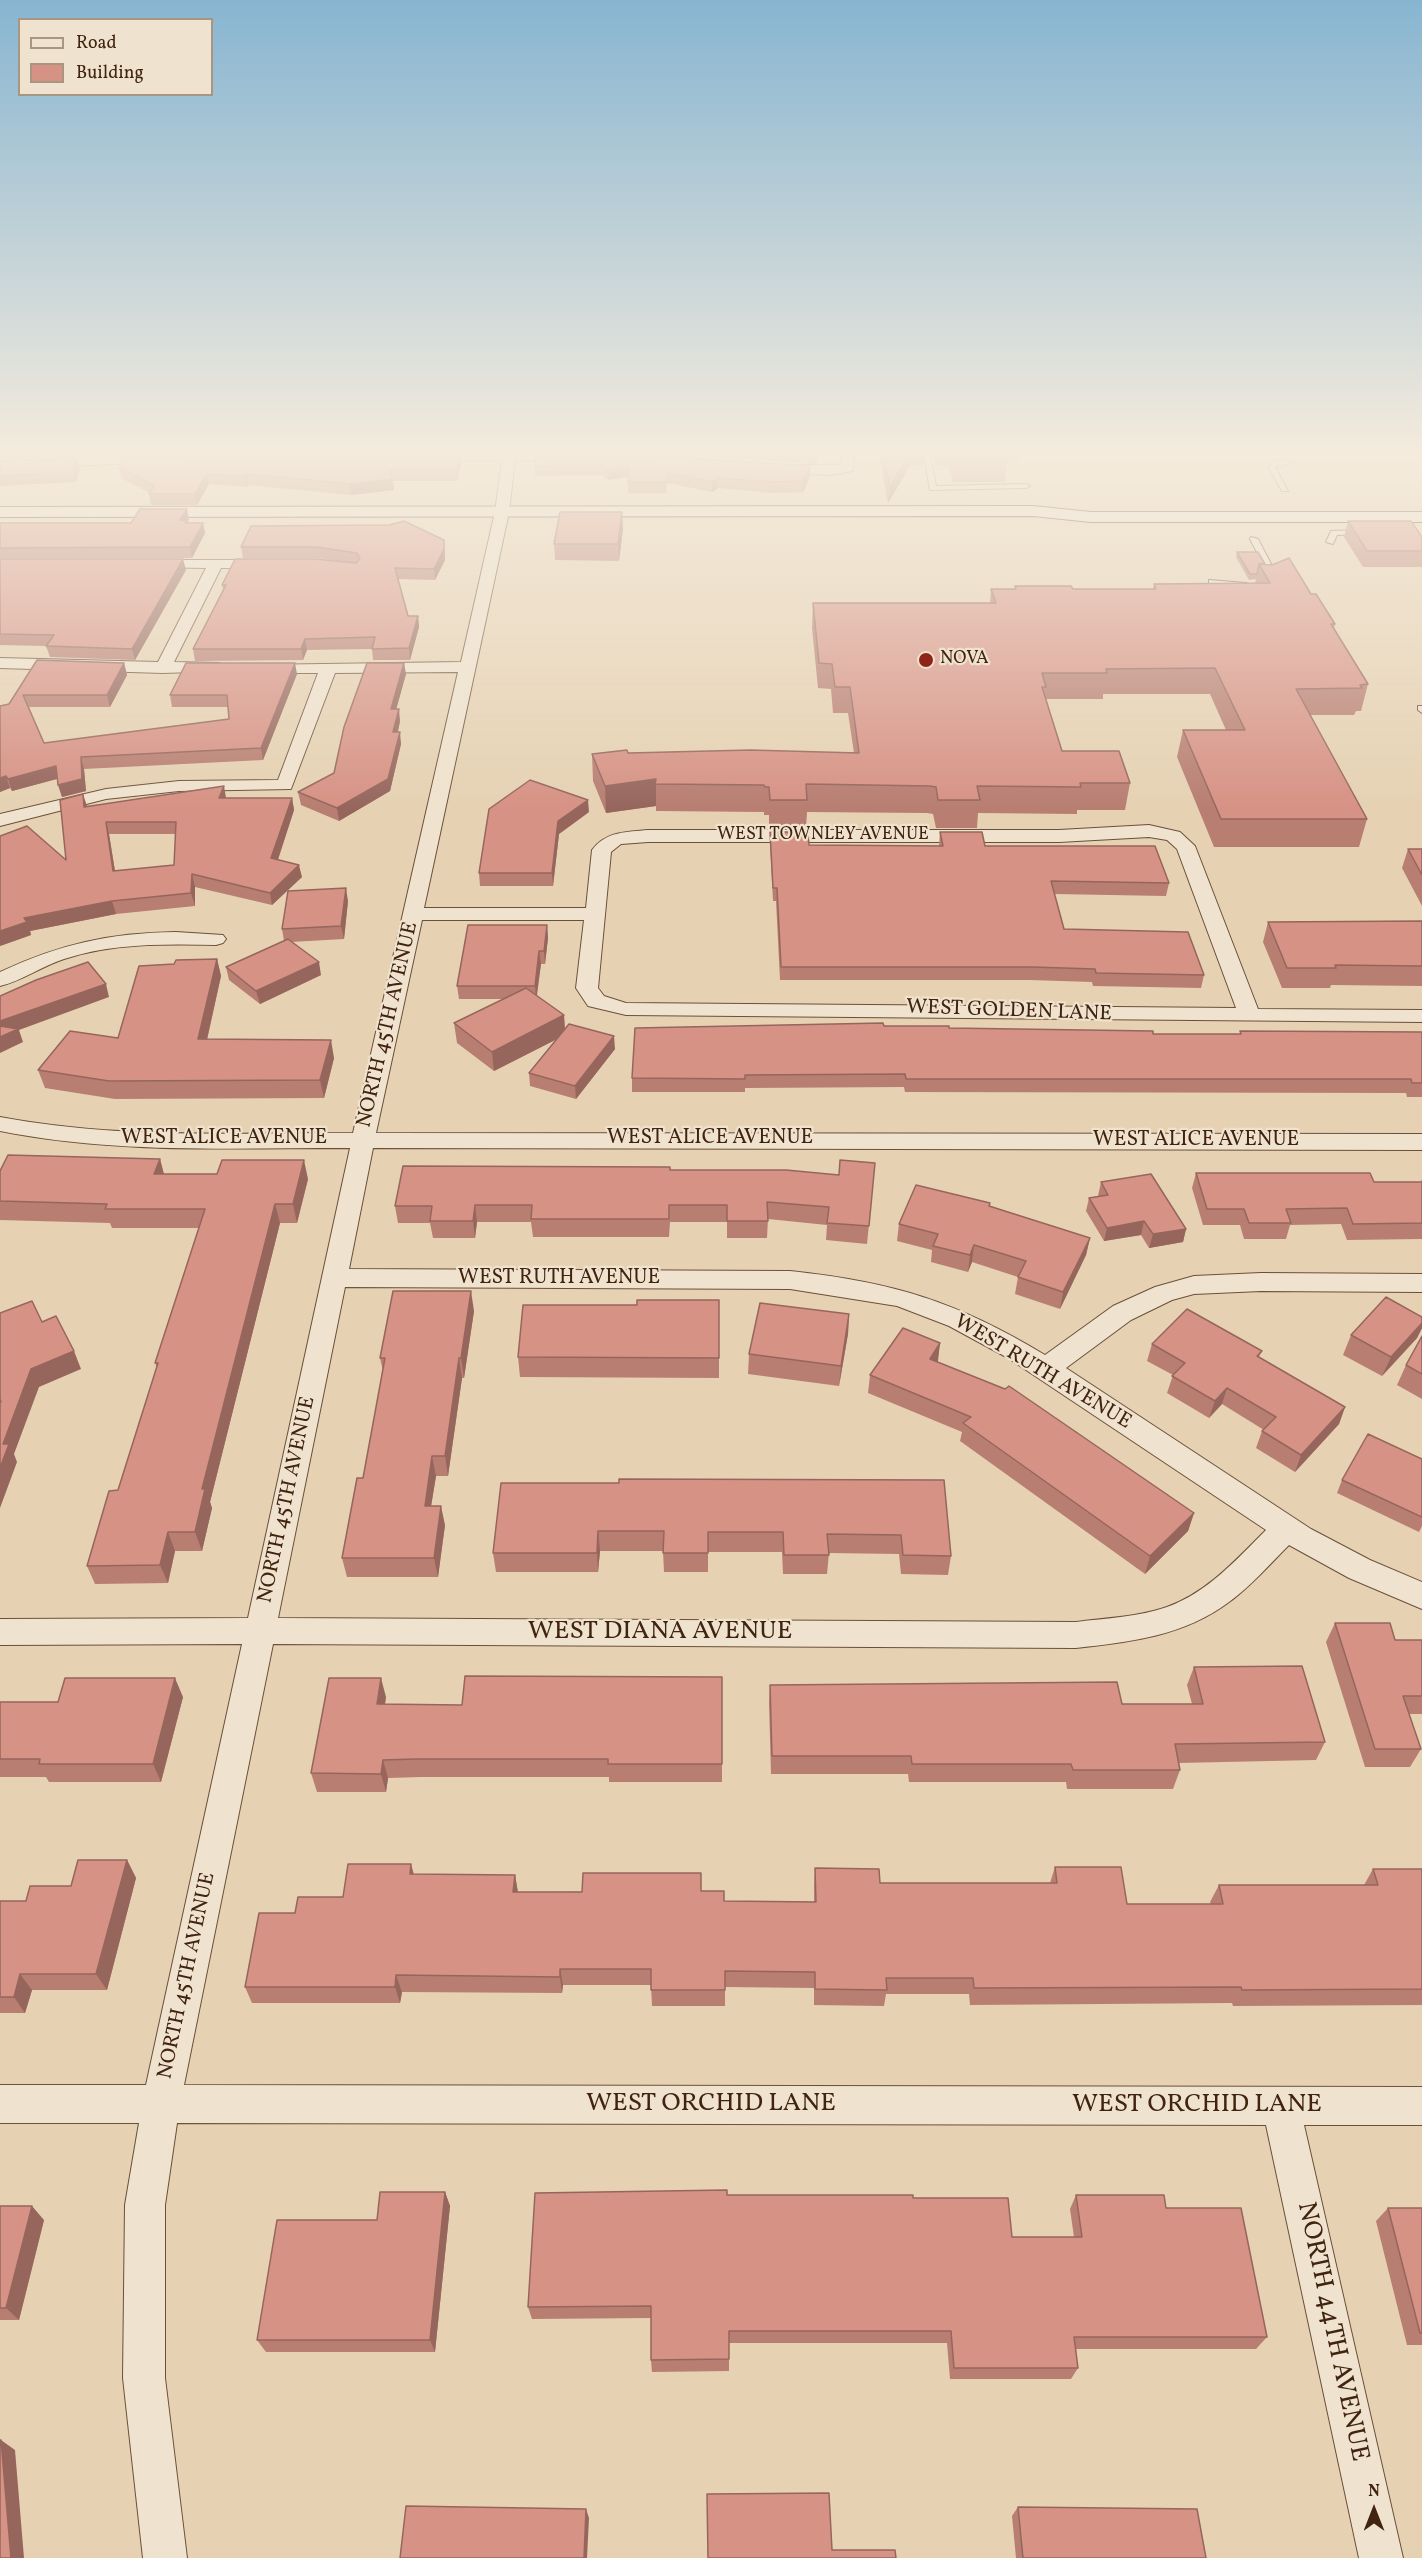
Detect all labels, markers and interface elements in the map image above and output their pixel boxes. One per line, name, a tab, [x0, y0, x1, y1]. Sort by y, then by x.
legend	[18, 18, 213, 96]
text: Road	[76, 31, 117, 56]
text: Building	[76, 61, 144, 86]
place label: NOVA	[940, 649, 989, 671]
marker: NOVA	[917, 651, 935, 669]
street label: WEST TOWNLEY AVENUE	[717, 825, 929, 847]
street label: NORTH 45TH AVENUE	[353, 920, 425, 1130]
street label: WEST GOLDEN LANE	[906, 996, 1112, 1028]
street label: WEST ALICE AVENUE	[121, 1126, 327, 1152]
street label: WEST ALICE AVENUE	[607, 1126, 813, 1152]
street label: WEST ALICE AVENUE	[1093, 1128, 1299, 1154]
street label: WEST RUTH AVENUE	[458, 1266, 660, 1292]
street label: WEST RUTH AVENUE	[949, 1310, 1135, 1436]
street label: NORTH 45TH AVENUE	[254, 1394, 322, 1606]
street label: WEST DIANA AVENUE	[528, 1617, 792, 1649]
street label: NORTH 45TH AVENUE	[154, 1870, 222, 2082]
street label: WEST ORCHID LANE	[586, 2089, 836, 2121]
street label: WEST ORCHID LANE	[1072, 2090, 1322, 2122]
street label: NORTH 44TH AVENUE	[1288, 2200, 1374, 2464]
north arrow	[1344, 2480, 1404, 2540]
text: N	[1368, 2481, 1380, 2503]

